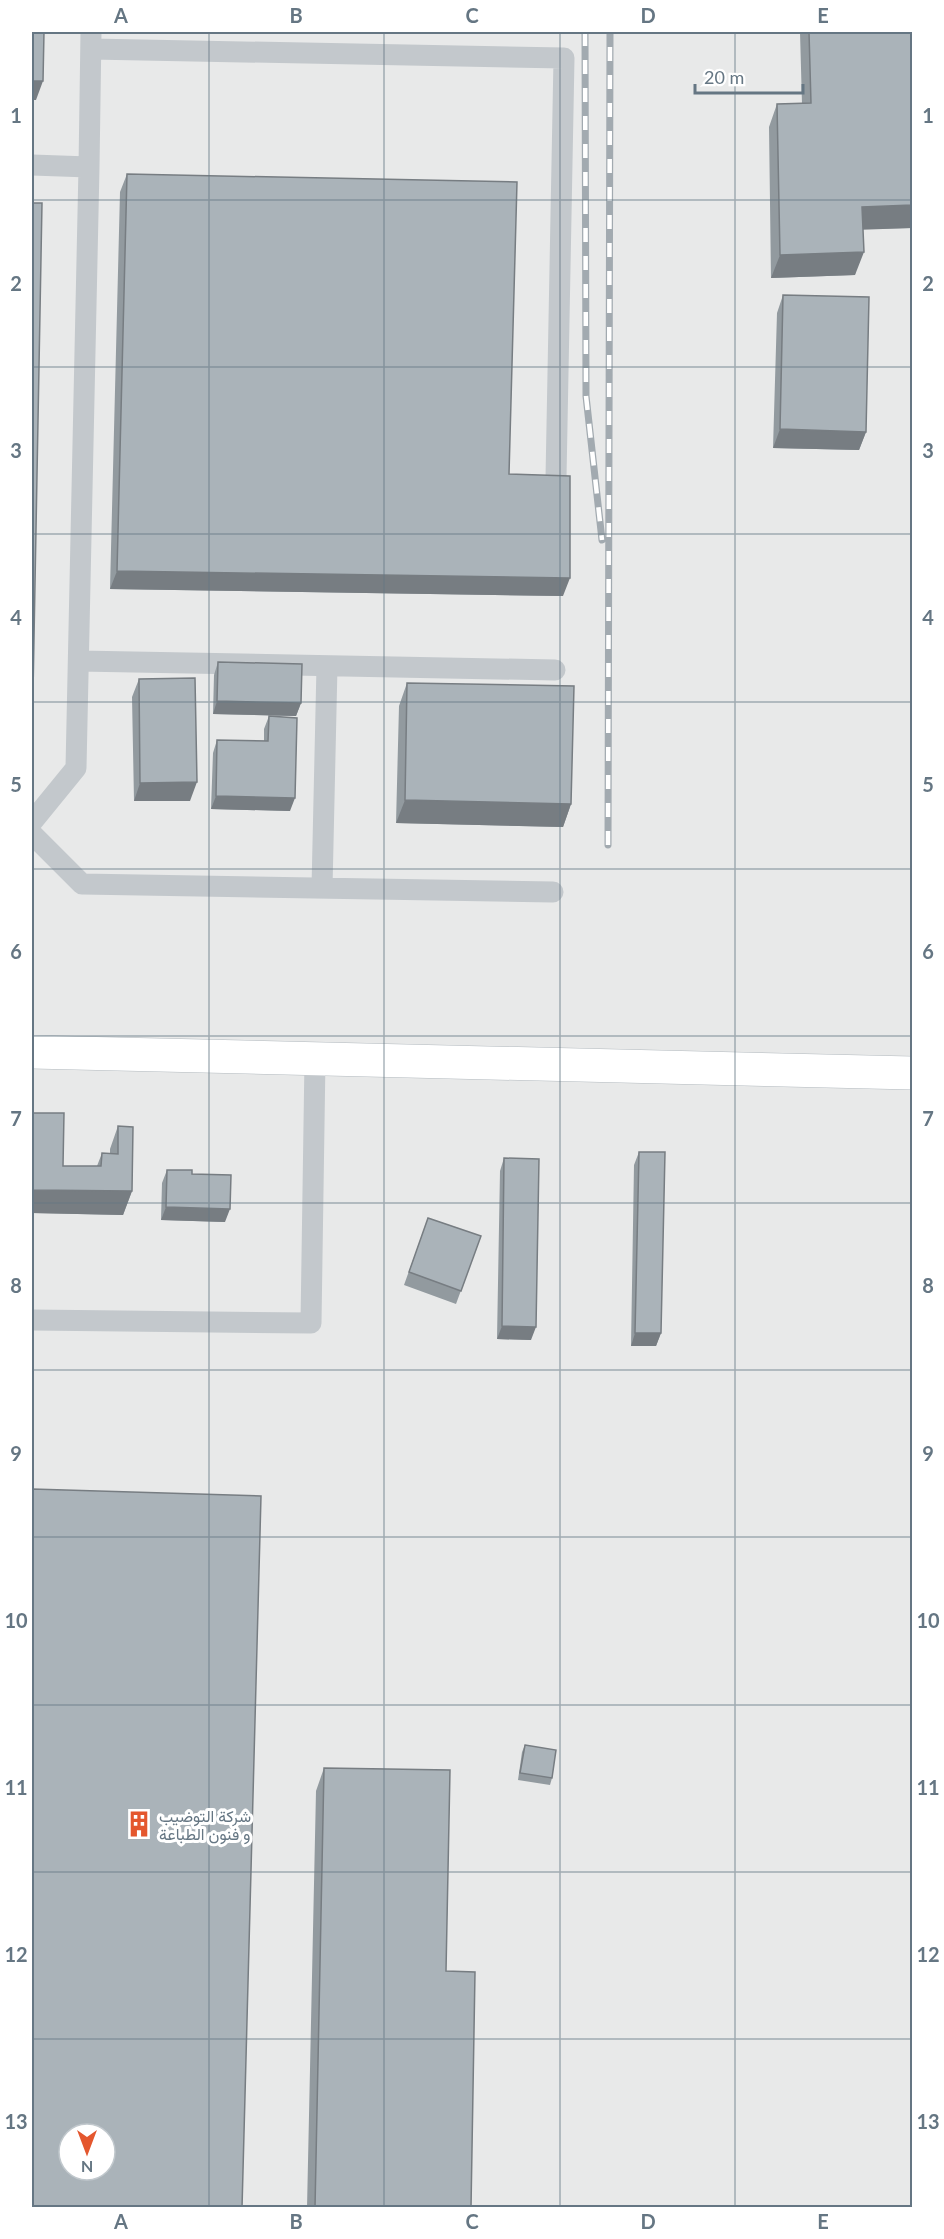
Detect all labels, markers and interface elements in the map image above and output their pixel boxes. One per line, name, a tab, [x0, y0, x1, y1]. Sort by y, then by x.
text: A	[113, 3, 128, 27]
text: B	[289, 3, 303, 27]
text: C	[465, 3, 479, 27]
text: D	[640, 3, 656, 27]
text: E	[817, 3, 829, 27]
scale bar	[695, 57, 803, 95]
text: 20 m	[704, 66, 744, 88]
text: 1	[10, 103, 22, 127]
text: 1	[922, 103, 934, 127]
text: 2	[10, 271, 22, 295]
text: 2	[922, 271, 934, 295]
text: 3	[10, 438, 22, 462]
text: 3	[922, 438, 934, 462]
text: 4	[10, 605, 22, 629]
text: 4	[922, 605, 934, 629]
text: 5	[10, 772, 22, 796]
text: 5	[922, 772, 934, 796]
text: 6	[10, 939, 22, 963]
text: 6	[922, 939, 934, 963]
text: 7	[10, 1106, 22, 1130]
text: 7	[922, 1106, 934, 1130]
text: 8	[10, 1273, 22, 1297]
text: 8	[922, 1273, 934, 1297]
text: 9	[10, 1441, 22, 1465]
text: 9	[922, 1441, 934, 1465]
text: 10	[4, 1608, 28, 1632]
text: 10	[916, 1608, 940, 1632]
text: 11	[4, 1775, 28, 1799]
text: 11	[916, 1775, 940, 1799]
place label: شركة التوضيب و فنون الطباعة	[159, 1806, 251, 1845]
building icon: شركة التوضيب و فنون الطباعة	[124, 1809, 154, 1839]
text: 12	[4, 1942, 28, 1966]
text: 12	[916, 1942, 940, 1966]
text: 13	[4, 2109, 28, 2133]
text: 13	[916, 2109, 940, 2133]
north arrow	[57, 2122, 117, 2182]
text: N	[81, 2158, 93, 2177]
text: A	[113, 2209, 128, 2233]
text: B	[289, 2209, 303, 2233]
text: C	[465, 2209, 479, 2233]
text: D	[640, 2209, 656, 2233]
text: E	[817, 2209, 829, 2233]

